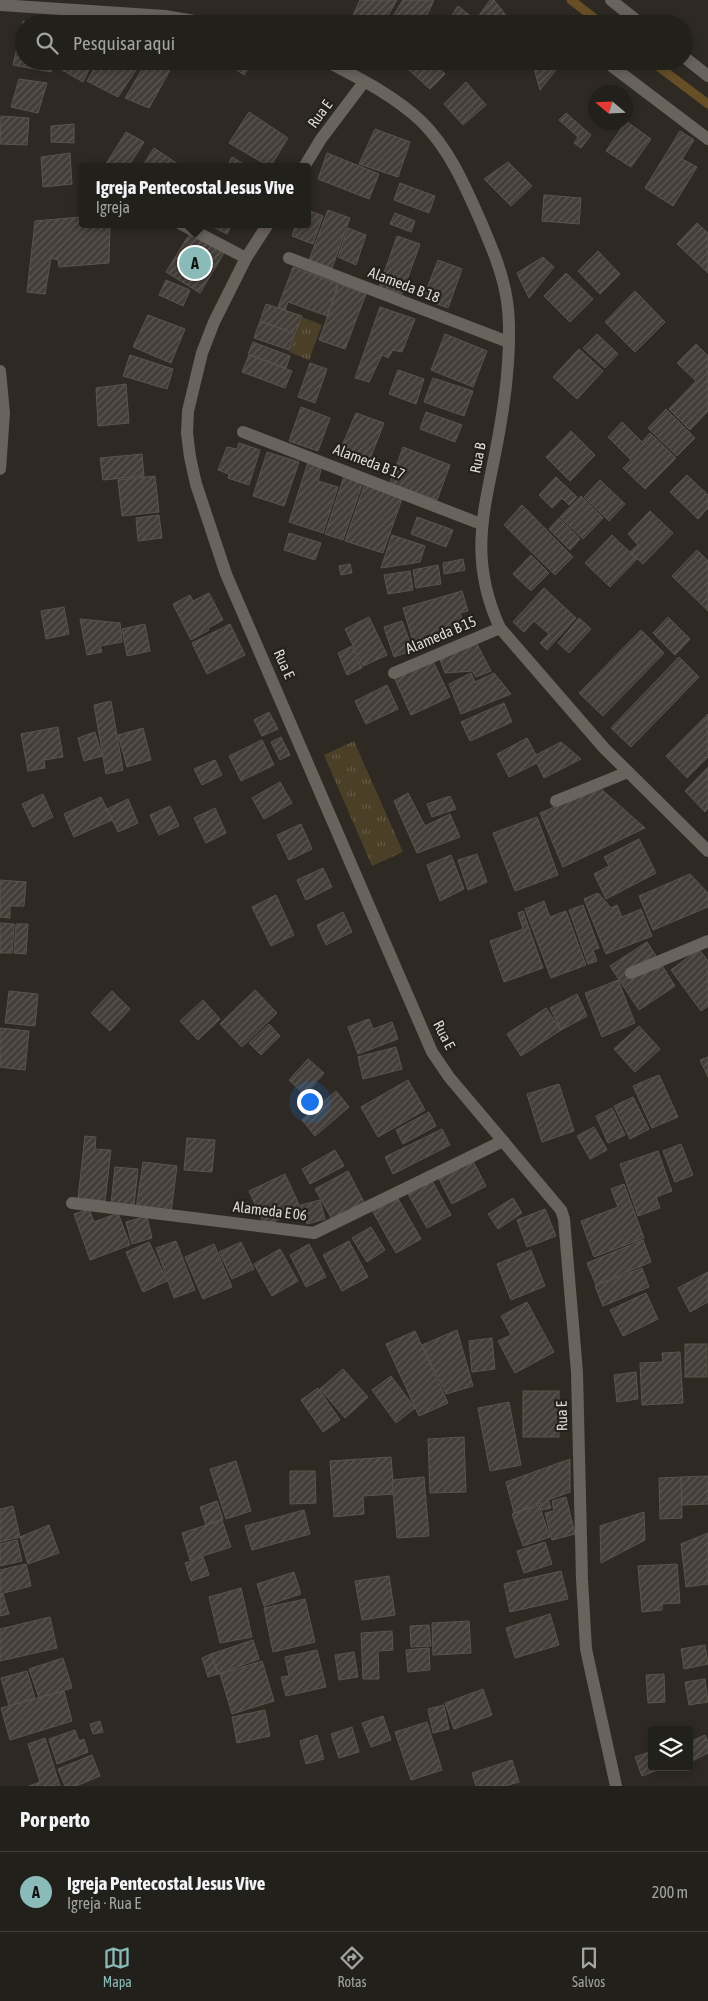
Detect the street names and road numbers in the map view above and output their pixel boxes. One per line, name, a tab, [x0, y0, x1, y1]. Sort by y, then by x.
street label: Rua E	[304, 96, 336, 131]
street label: Alameda B 18	[366, 263, 442, 306]
street label: Alameda B 17	[331, 440, 407, 483]
street label: Rua B	[466, 441, 489, 475]
street label: Alameda B 15	[403, 612, 479, 657]
street label: Rua E	[271, 647, 299, 682]
street label: Rua E	[430, 1017, 459, 1053]
street label: Alameda E 06	[232, 1198, 308, 1223]
street label: Rua E	[553, 1400, 570, 1431]

